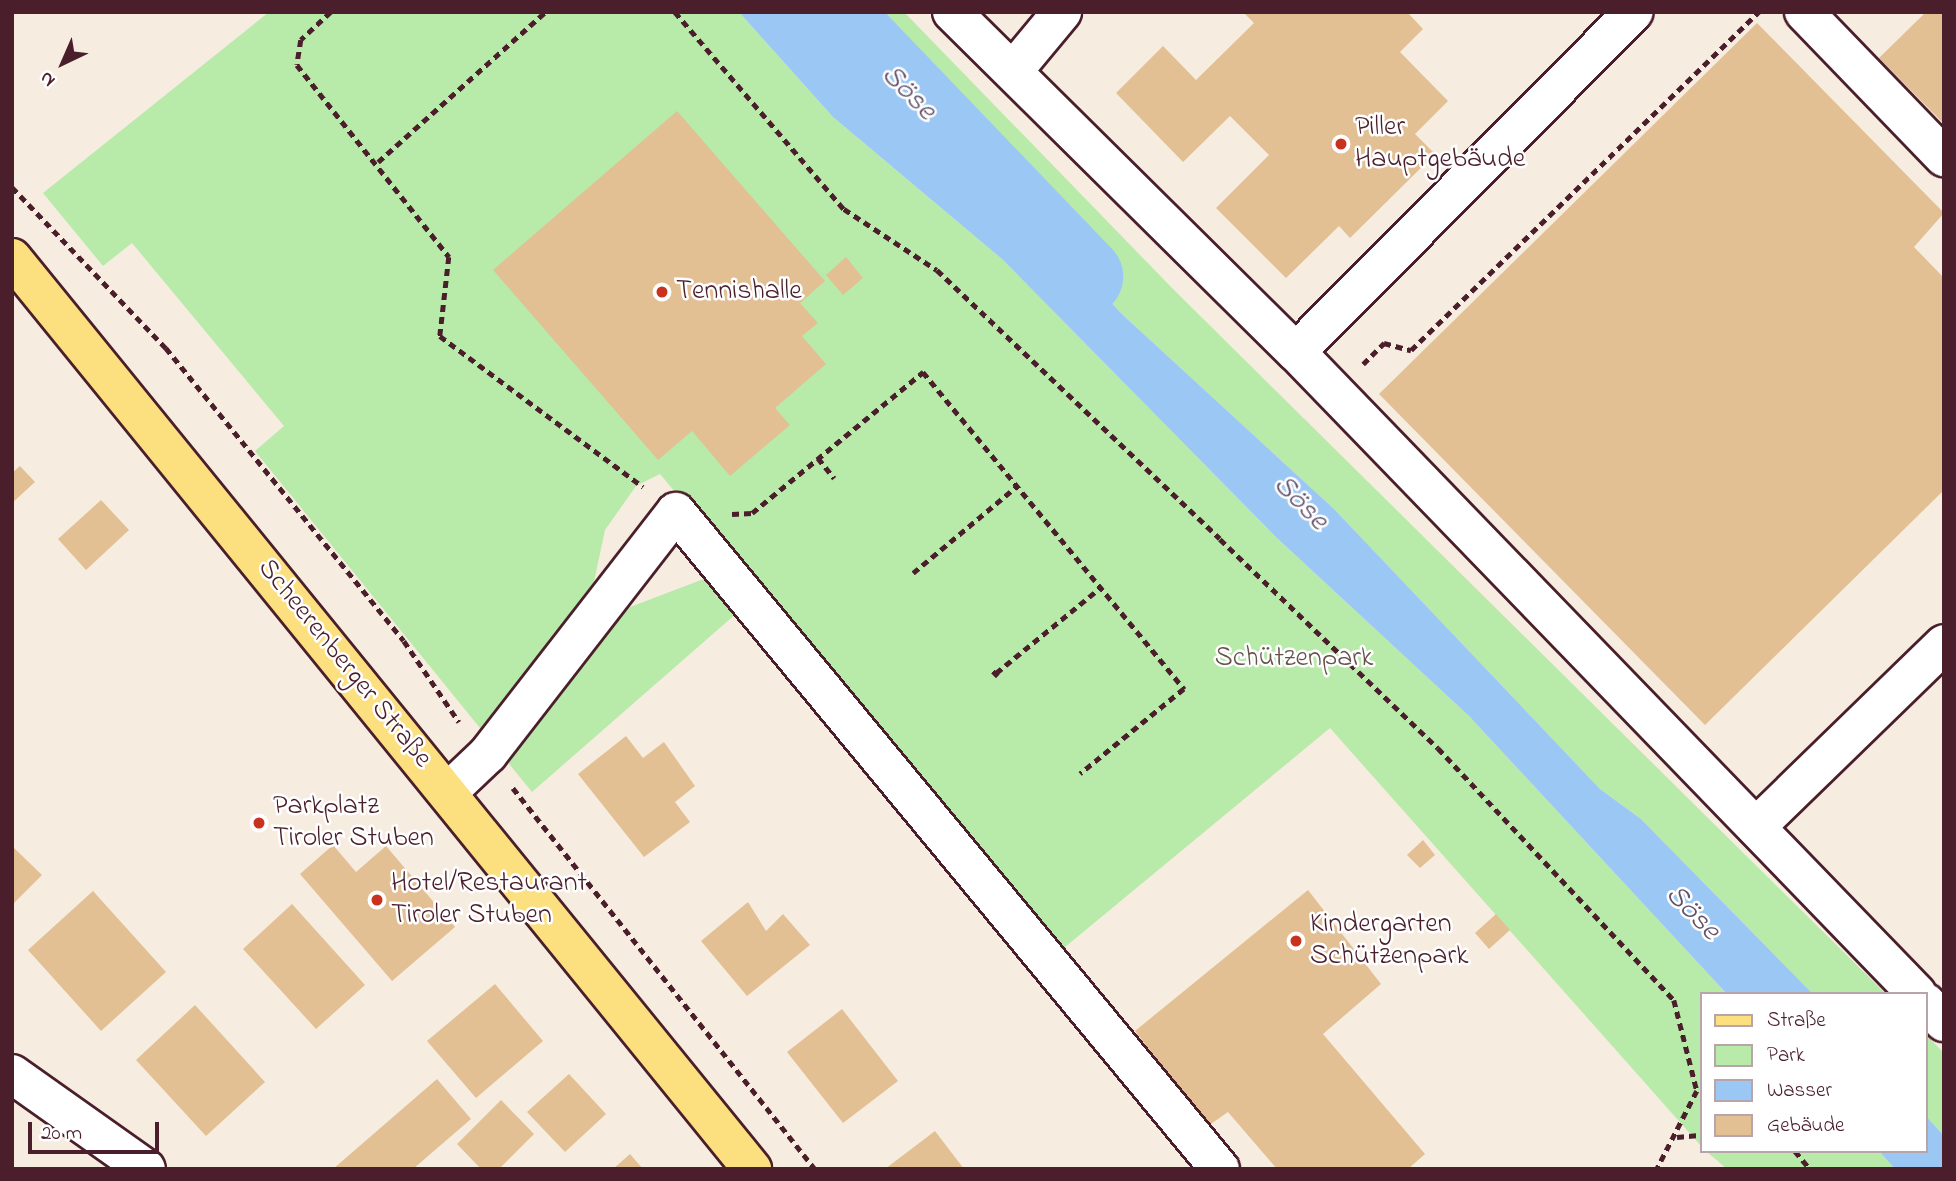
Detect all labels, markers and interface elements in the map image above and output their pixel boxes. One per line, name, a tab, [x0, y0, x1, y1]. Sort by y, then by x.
north arrow	[28, 28, 98, 98]
water label: Söse	[873, 58, 943, 128]
text: N	[34, 64, 62, 93]
place label: Piller Hauptgebäude	[1355, 111, 1525, 177]
marker: Piller Hauptgebäude	[1333, 136, 1349, 152]
place label: Tennishalle	[676, 275, 802, 309]
marker: Tennishalle	[654, 284, 670, 300]
water label: Söse	[1265, 468, 1335, 538]
street label: Scheerenberger Straße	[249, 553, 439, 775]
park label: Schützenpark	[1215, 642, 1373, 676]
place label: Parkplatz Tiroler Stuben	[273, 790, 434, 856]
marker: Parkplatz Tiroler Stuben	[251, 815, 267, 831]
place label: Hotel/Restaurant Tiroler Stuben	[391, 867, 587, 933]
water label: Söse	[1657, 878, 1727, 948]
marker: Hotel/Restaurant Tiroler Stuben	[369, 892, 385, 908]
place label: Kindergarten Schützenpark	[1310, 908, 1468, 974]
marker: Kindergarten Schützenpark	[1288, 933, 1304, 949]
legend	[1700, 992, 1928, 1153]
text: Straße	[1767, 1006, 1826, 1036]
text: Park	[1767, 1041, 1805, 1071]
text: Wasser	[1767, 1076, 1832, 1106]
scale bar	[32, 1108, 163, 1152]
text: Gebäude	[1767, 1111, 1844, 1141]
text: 20 m	[41, 1119, 82, 1149]

